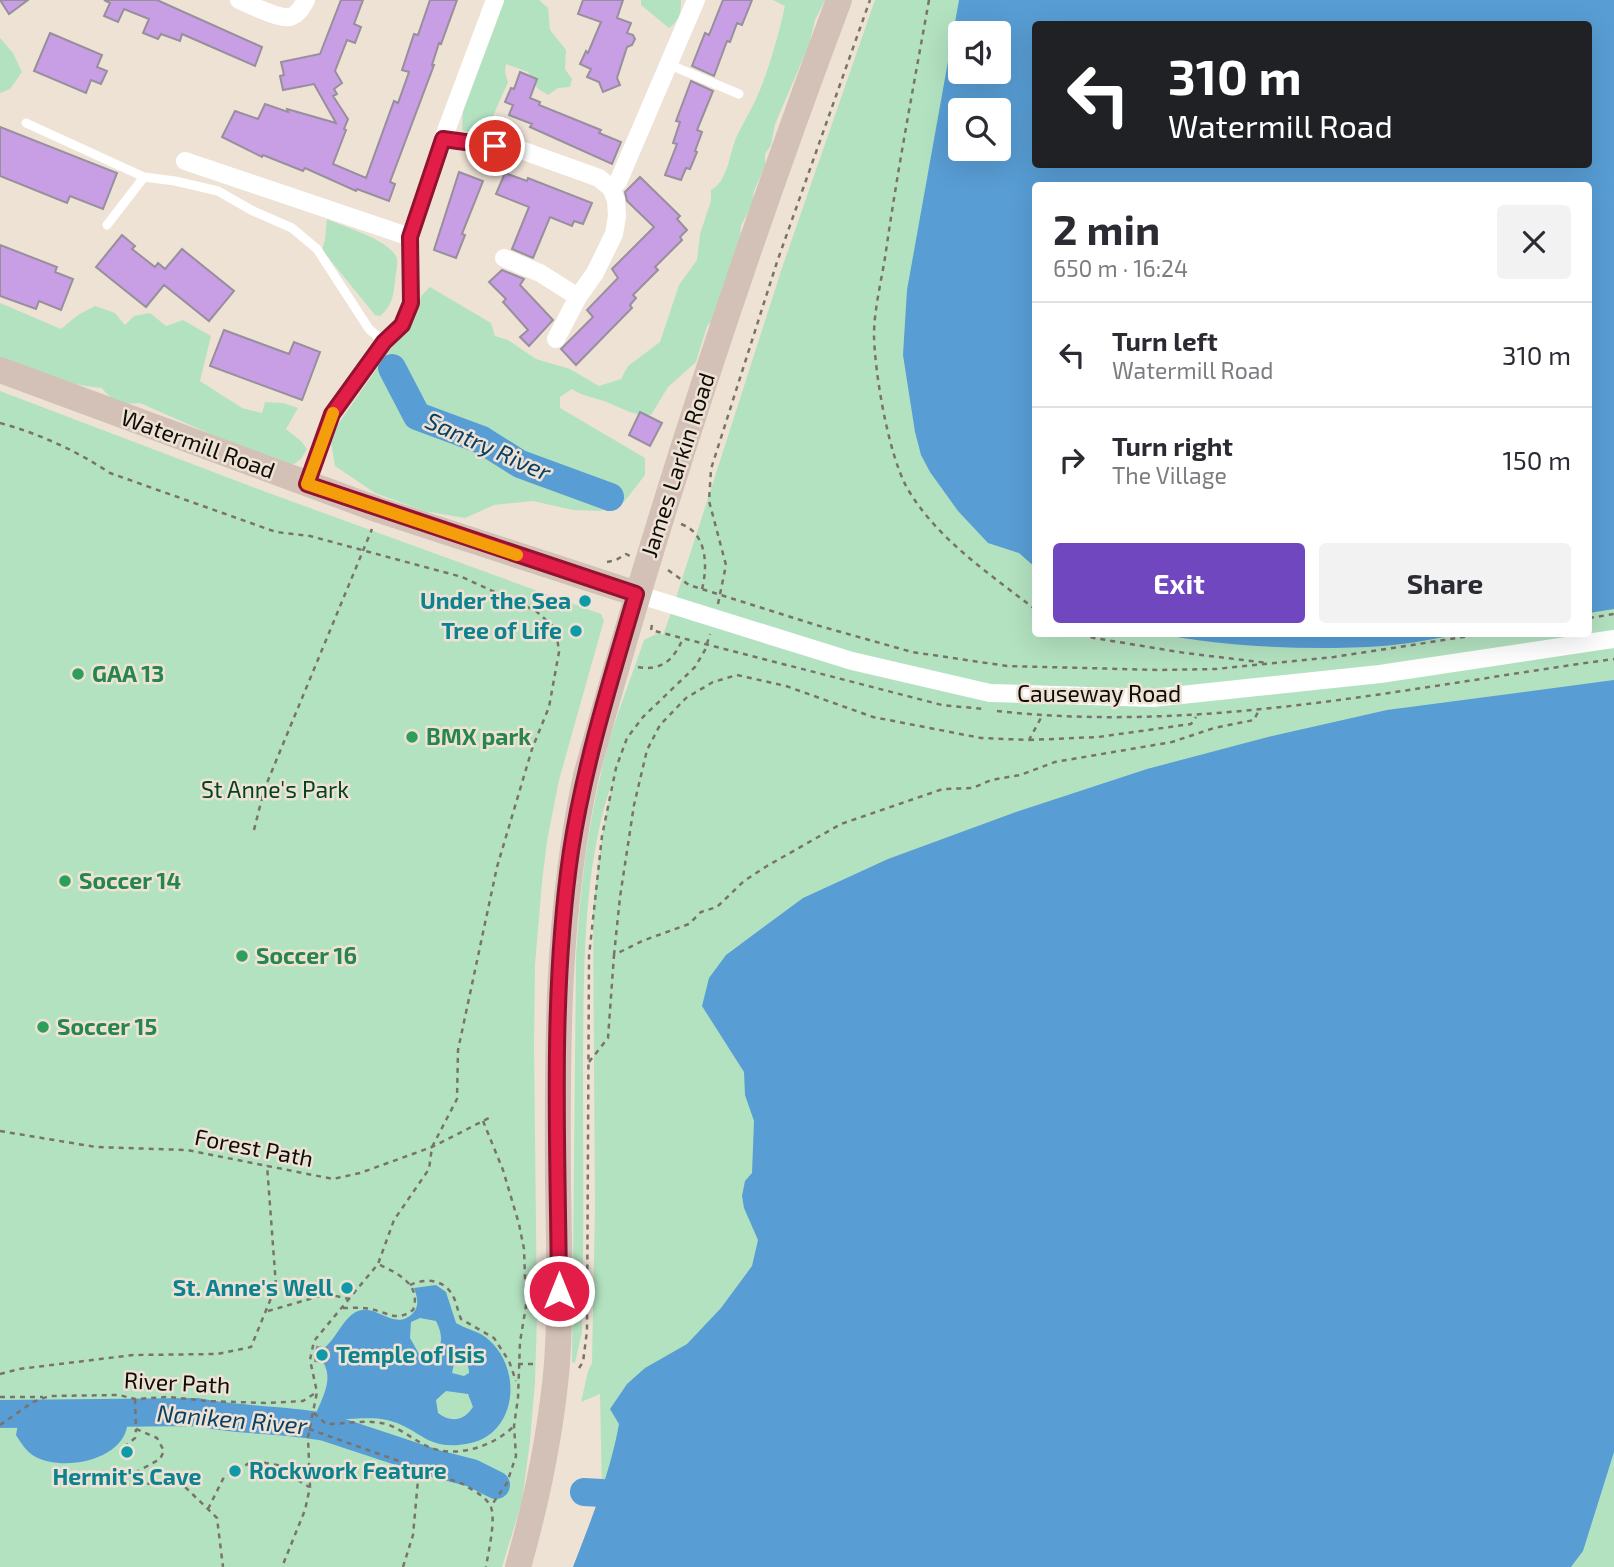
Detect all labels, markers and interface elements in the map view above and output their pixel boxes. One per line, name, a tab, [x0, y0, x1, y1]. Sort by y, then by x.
map controls	[948, 21, 1011, 161]
button: sound	[948, 21, 1011, 84]
text: 310 m	[1168, 46, 1302, 105]
icon: left	[1053, 49, 1144, 140]
button: search	[948, 98, 1011, 161]
text: Watermill Road	[1168, 106, 1393, 144]
pin	[465, 116, 525, 176]
icon: arrive	[476, 127, 514, 165]
text: 2 min	[1053, 203, 1160, 253]
button: close	[1497, 205, 1571, 279]
text: 650 m · 16:24	[1053, 254, 1188, 282]
text: Turn left	[1112, 325, 1218, 356]
icon: left	[1053, 336, 1091, 374]
text: 310 m	[1502, 339, 1571, 370]
text: Watermill Road	[1112, 356, 1274, 384]
street label: James Larkin Road	[634, 369, 720, 560]
street label: Watermill Road	[118, 402, 279, 484]
water label: Santry River	[422, 405, 556, 486]
text: Turn right	[1112, 430, 1233, 461]
icon: right	[1053, 441, 1091, 479]
text: 150 m	[1502, 444, 1571, 475]
text: The Village	[1112, 461, 1227, 489]
button: Exit	[1053, 543, 1305, 623]
button: Share	[1319, 543, 1571, 623]
place label: Under the Sea	[420, 586, 571, 614]
marker: Under the Sea	[577, 593, 593, 609]
place label: Tree of Life	[441, 616, 562, 644]
marker: Tree of Life	[568, 623, 584, 639]
place label: GAA 13	[92, 659, 164, 687]
marker: GAA 13	[70, 666, 86, 682]
street label: Causeway Road	[1017, 679, 1181, 707]
place label: BMX park	[426, 722, 531, 750]
marker: BMX park	[404, 729, 420, 745]
park label: St Anne's Park	[201, 775, 349, 803]
place label: Soccer 14	[79, 866, 181, 894]
marker: Soccer 14	[57, 873, 73, 889]
place label: Soccer 16	[256, 941, 357, 969]
marker: Soccer 16	[234, 948, 250, 964]
place label: Soccer 15	[57, 1012, 157, 1040]
marker: Soccer 15	[35, 1019, 51, 1035]
street label: Forest Path	[193, 1122, 316, 1172]
position arrow	[522, 1254, 596, 1328]
place label: St. Anne's Well	[173, 1273, 333, 1301]
marker: St. Anne's Well	[339, 1280, 355, 1296]
place label: Temple of Isis	[336, 1340, 485, 1368]
marker: Temple of Isis	[314, 1347, 330, 1363]
street label: River Path	[123, 1365, 231, 1399]
water label: Naniken River	[156, 1397, 309, 1440]
marker: Hermit's Cave	[119, 1444, 135, 1460]
place label: Rockwork Feature	[249, 1456, 447, 1484]
place label: Hermit's Cave	[52, 1462, 202, 1490]
marker: Rockwork Feature	[227, 1463, 243, 1479]

